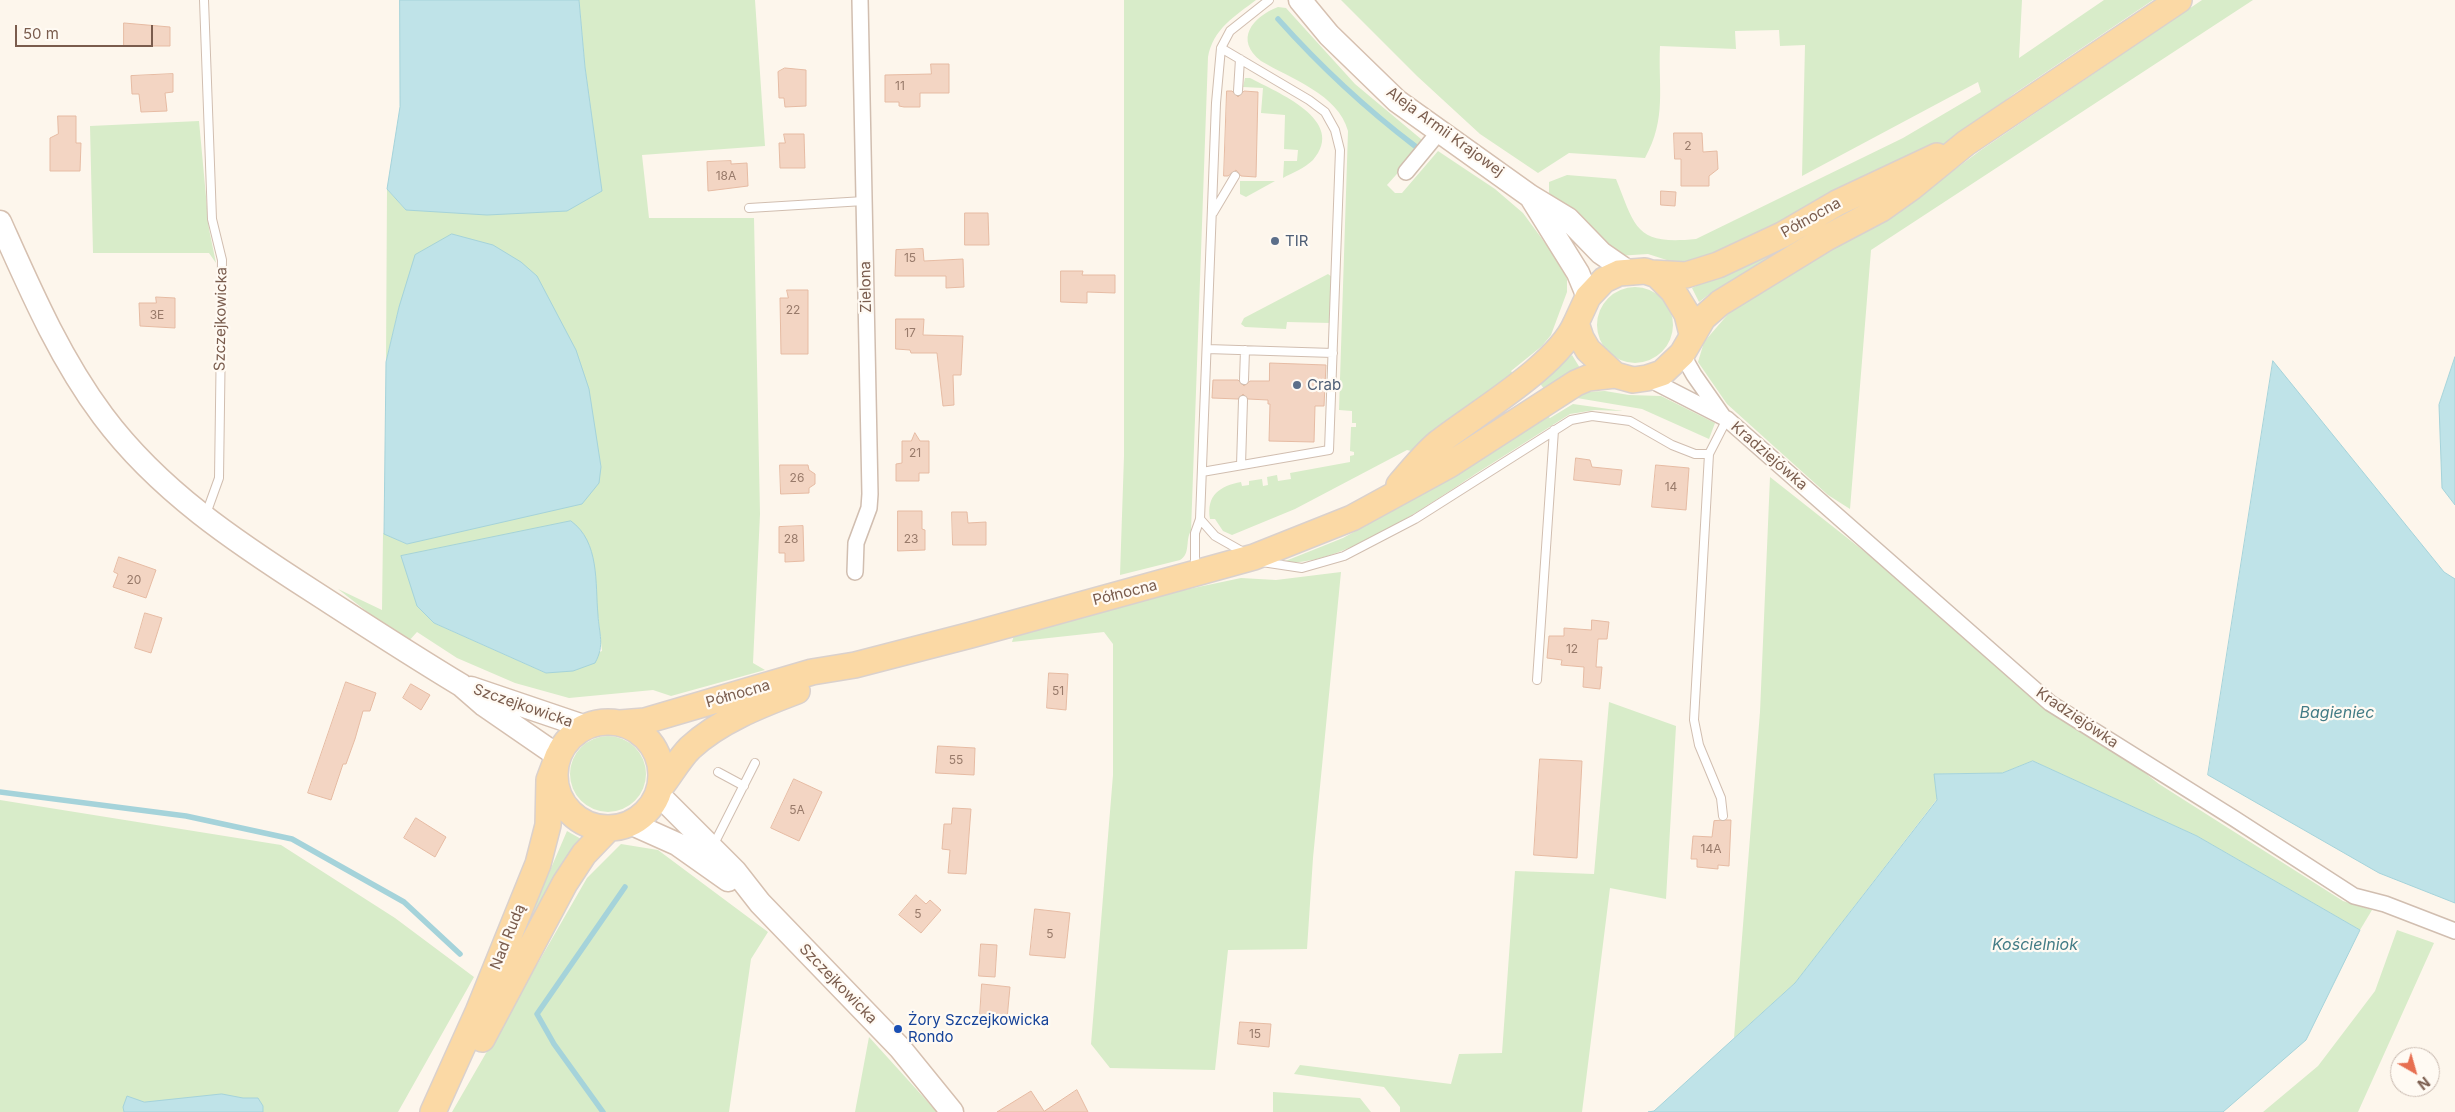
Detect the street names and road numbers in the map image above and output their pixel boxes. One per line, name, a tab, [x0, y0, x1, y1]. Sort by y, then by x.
street label: Aleja Armii Krajowej	[1383, 83, 1507, 181]
street label: Północna	[1778, 194, 1844, 242]
street label: Zielona	[857, 261, 875, 313]
street label: Szczejkowicka	[211, 267, 231, 371]
street label: Kradziejówka	[1727, 418, 1811, 494]
street label: Północna	[1091, 576, 1159, 610]
street label: Północna	[704, 676, 772, 712]
street label: Szczejkowicka	[471, 681, 575, 731]
street label: Kradziejówka	[2032, 684, 2122, 752]
street label: Nad Rudą	[487, 902, 529, 972]
street label: Szczejkowicka	[795, 940, 881, 1028]

